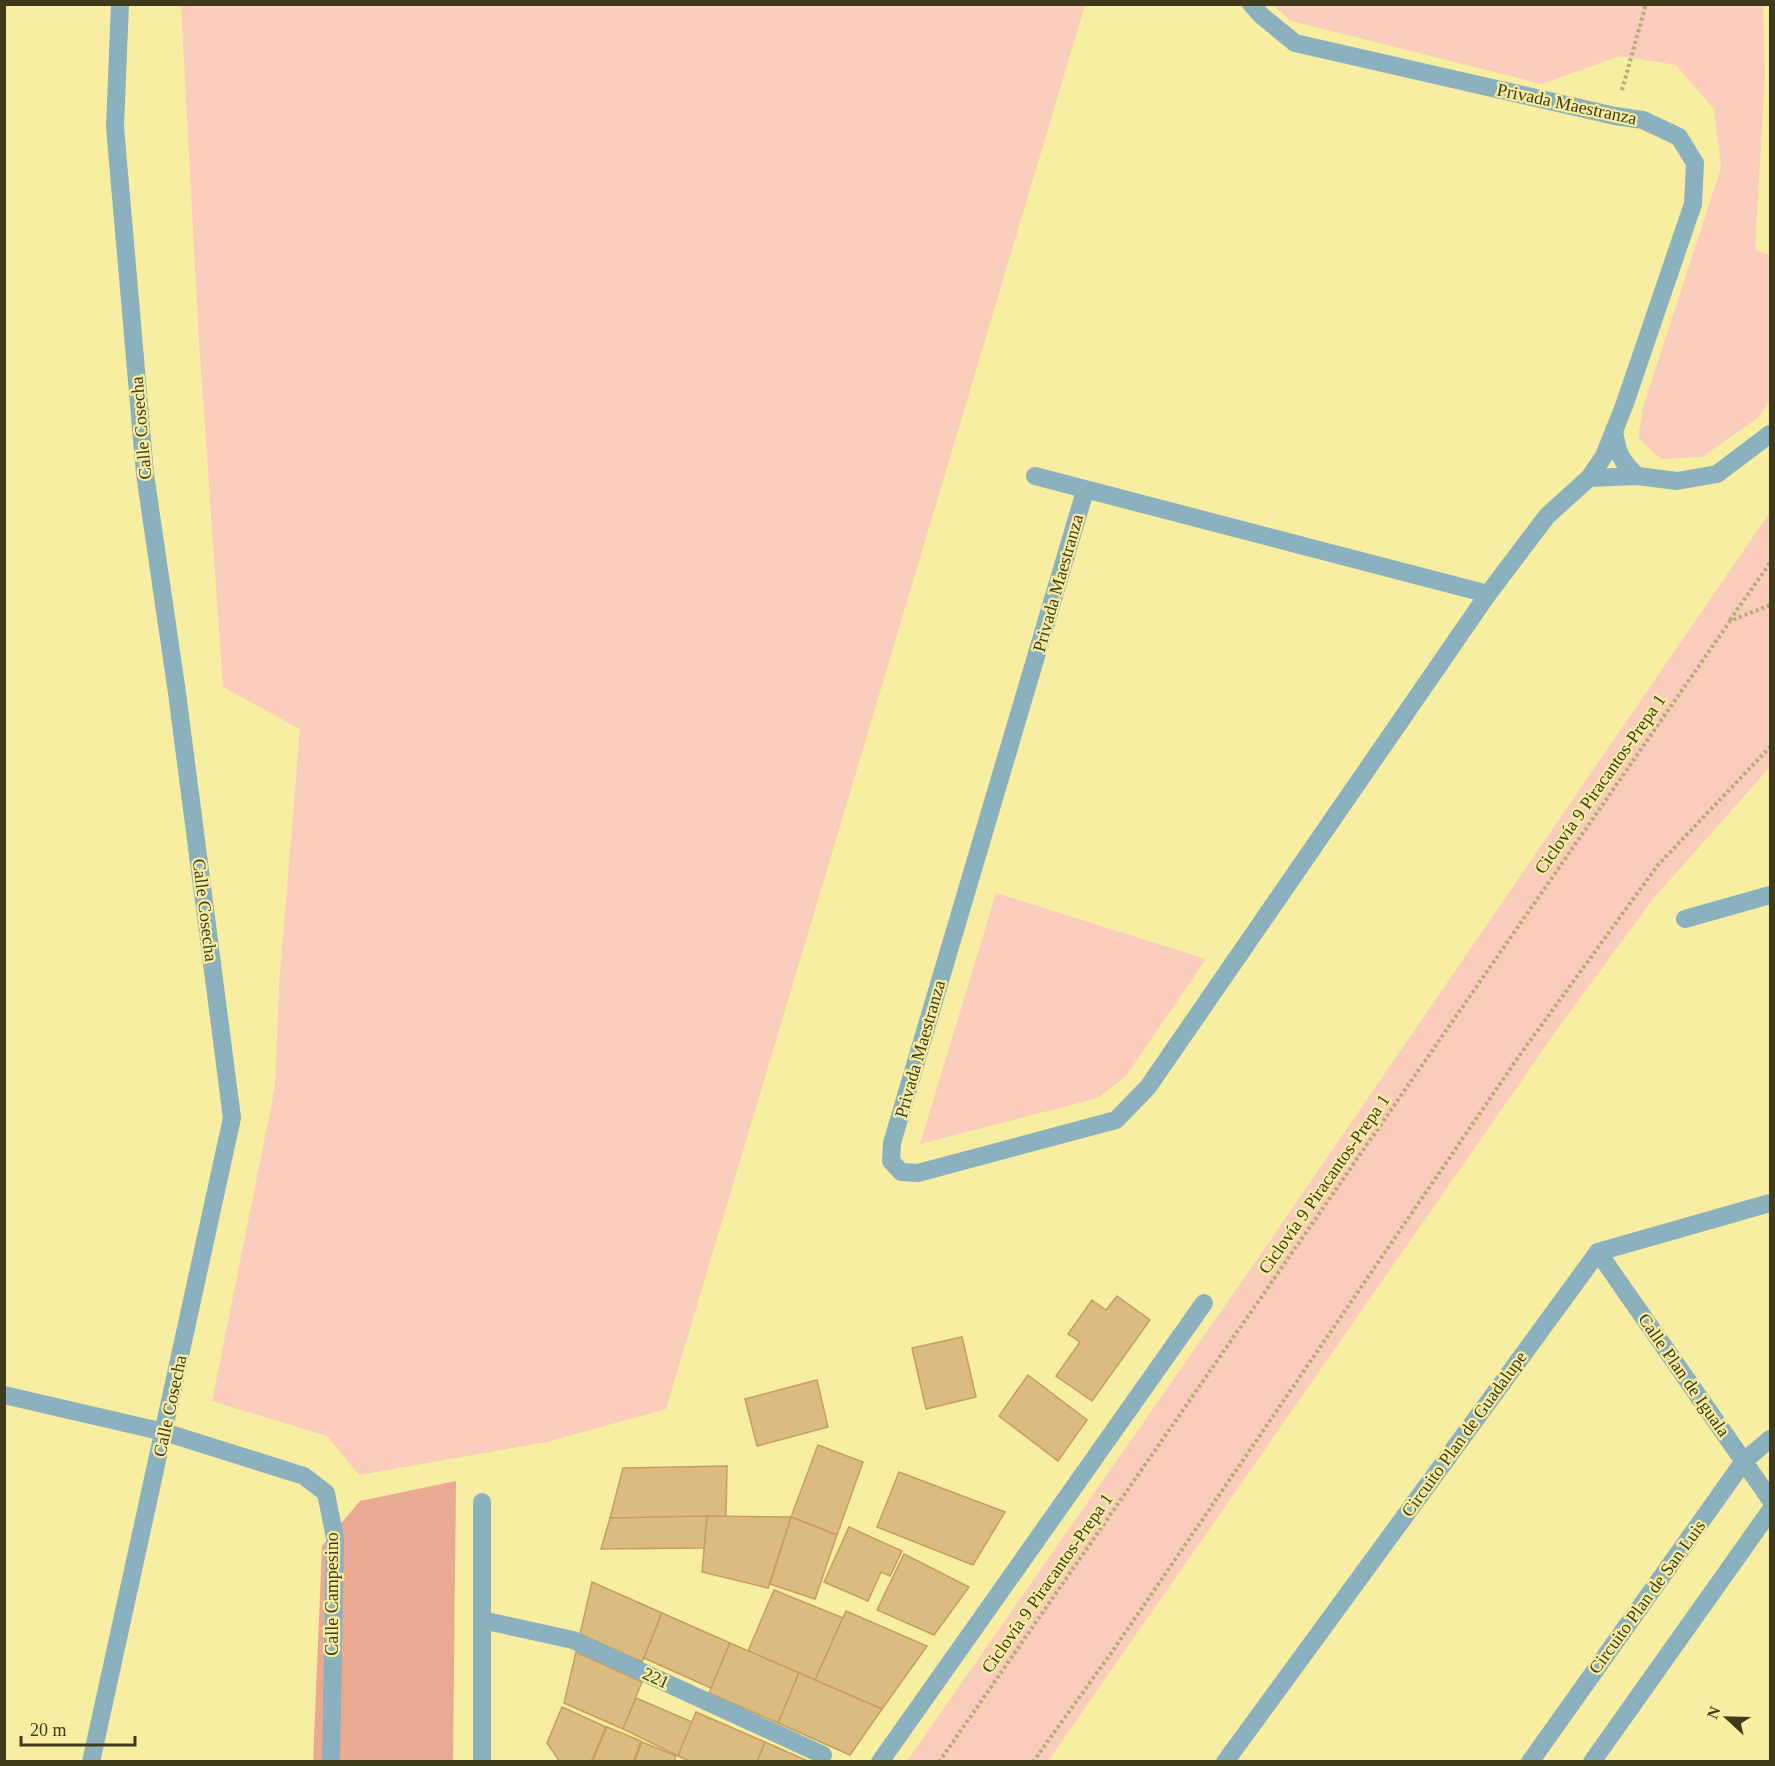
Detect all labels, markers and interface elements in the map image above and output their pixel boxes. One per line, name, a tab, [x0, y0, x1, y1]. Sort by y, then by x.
street label: Privada Maestranza	[1495, 79, 1639, 129]
street label: Calle Cosecha	[127, 376, 155, 480]
street label: Privada Maestranza	[1029, 512, 1087, 654]
street label: Ciclovía 9 Piracantos-Prepa 1	[1530, 690, 1670, 878]
street label: Calle Cosecha	[189, 857, 221, 963]
street label: Privada Maestranza	[891, 978, 949, 1120]
street label: Ciclovía 9 Piracantos-Prepa 1	[1254, 1090, 1394, 1278]
street label: Calle Plan de Iguala	[1634, 1310, 1734, 1440]
street label: Circuito Plan de Guadalupe	[1397, 1347, 1531, 1521]
street label: Calle Cosecha	[149, 1353, 191, 1459]
street label: Ciclovía 9 Piracantos-Prepa 1	[977, 1489, 1117, 1677]
street label: Circuito Plan de San Luis	[1585, 1516, 1709, 1678]
street label: Calle Campesino	[322, 1532, 342, 1656]
street label: 221	[640, 1663, 672, 1693]
north arrow	[1697, 1688, 1757, 1748]
text: N	[1704, 1704, 1724, 1721]
scale bar	[21, 1709, 135, 1747]
text: 20 m	[30, 1720, 67, 1740]

